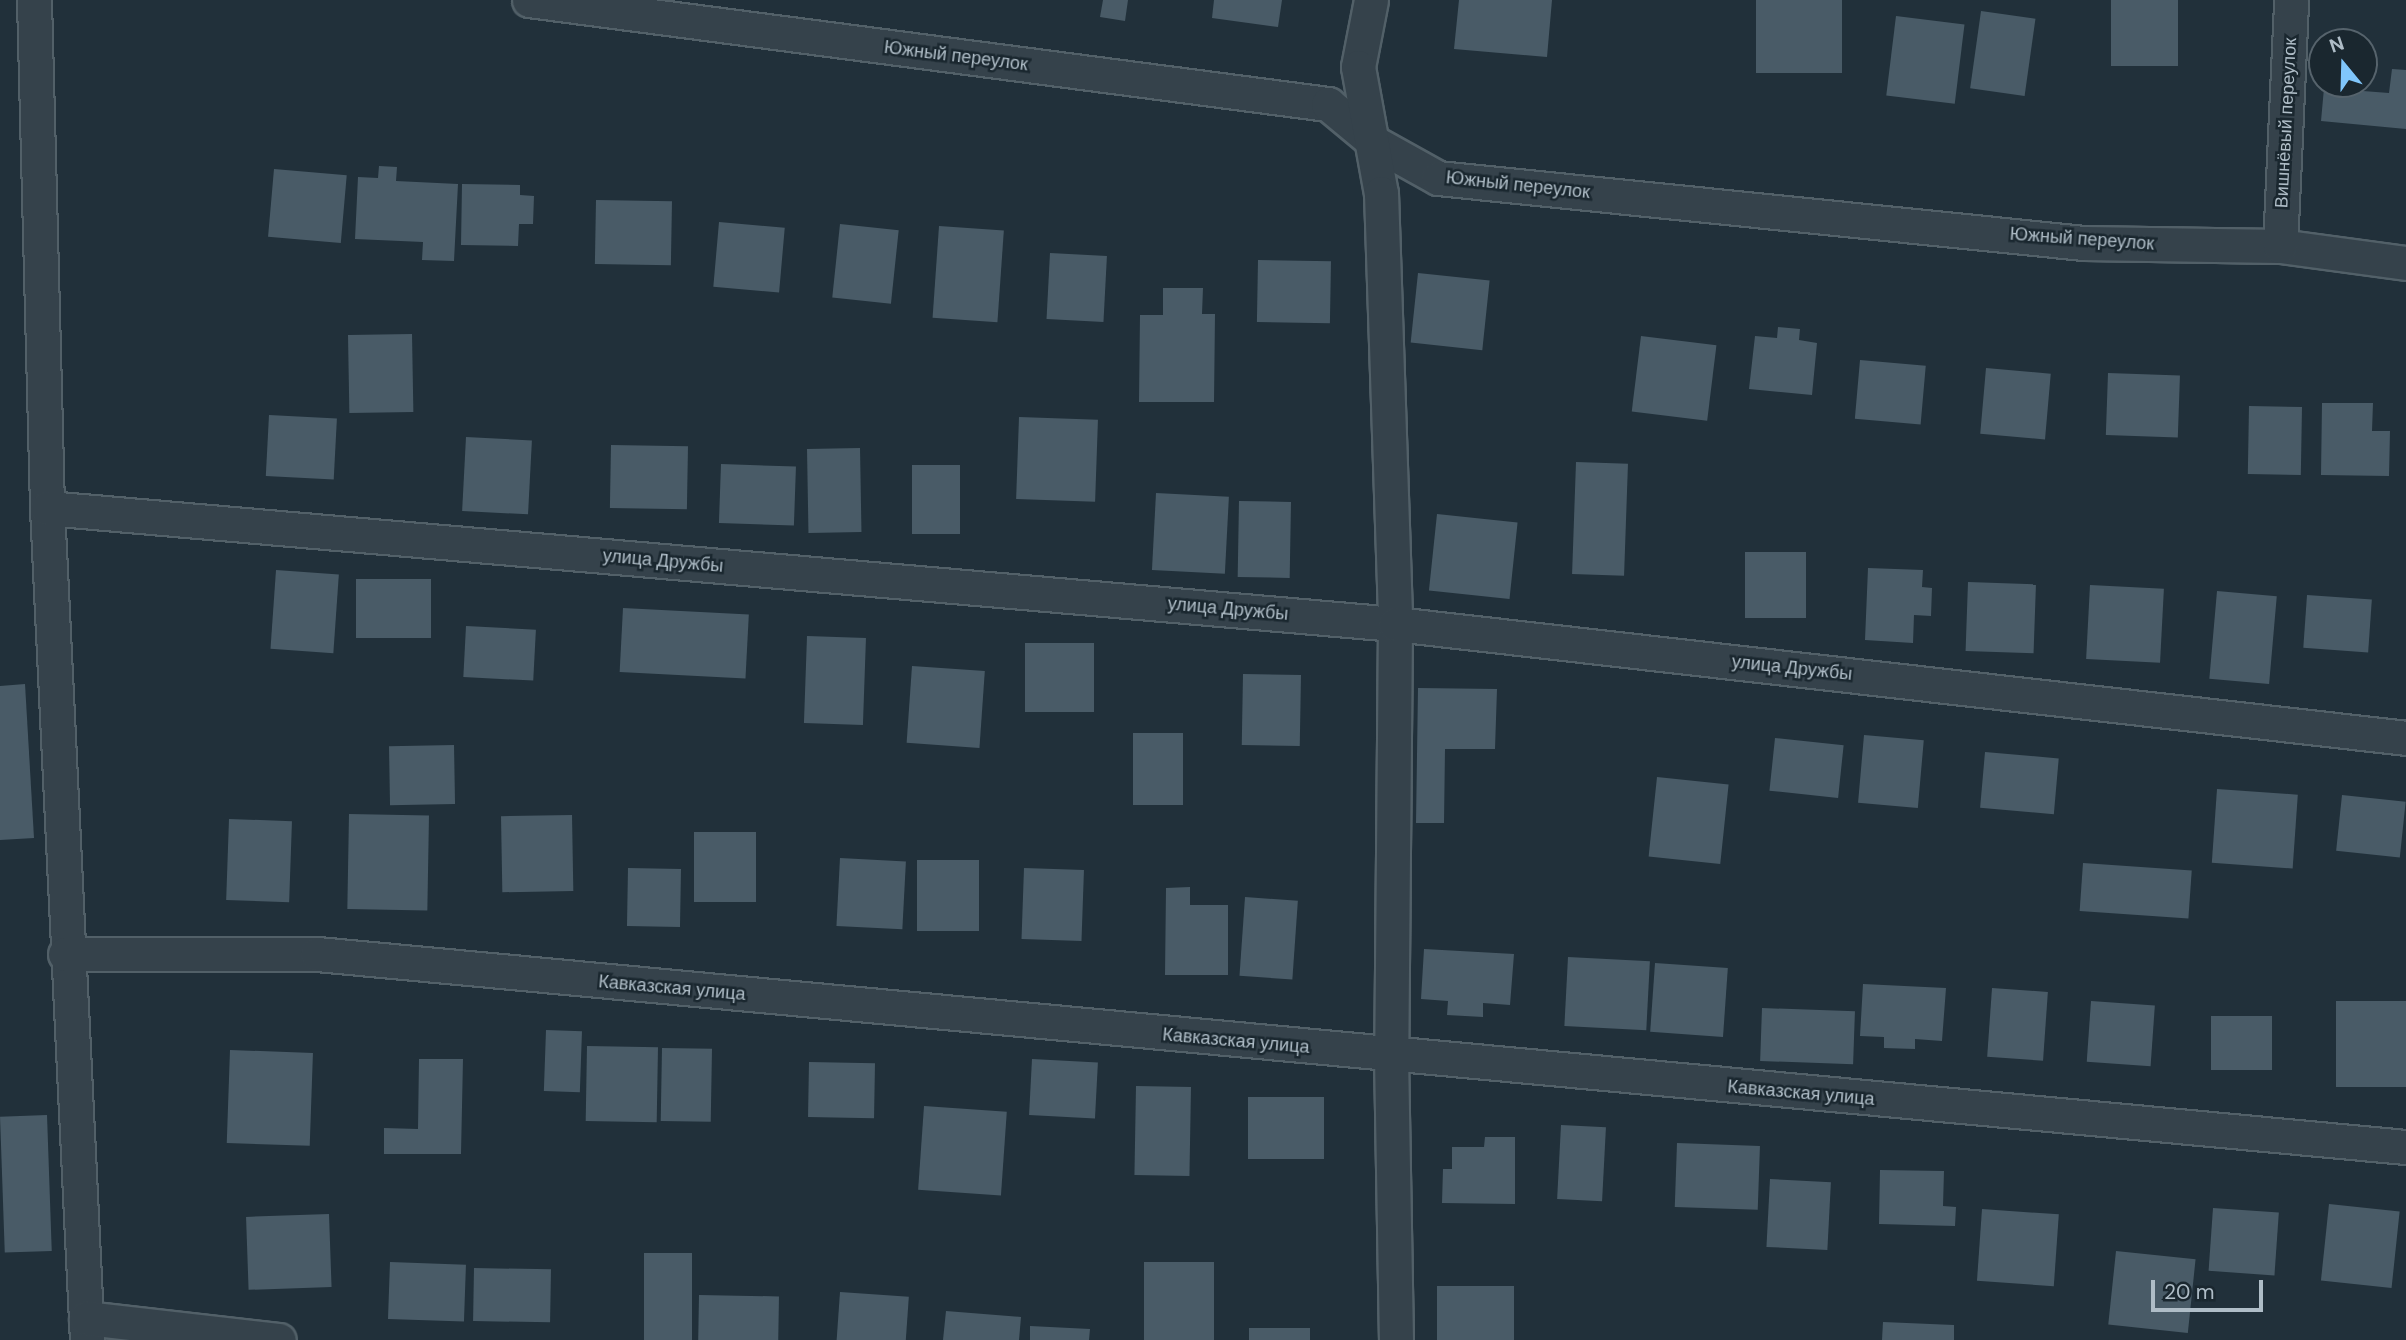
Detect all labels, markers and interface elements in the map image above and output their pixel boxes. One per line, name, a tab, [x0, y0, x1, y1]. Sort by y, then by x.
north arrow	[2308, 28, 2378, 98]
text: N	[2326, 30, 2347, 59]
street label: Южный переулок	[883, 36, 1029, 76]
street label: Вишнёвый переулок	[2271, 37, 2301, 209]
street label: Южный переулок	[1445, 167, 1591, 203]
street label: Южный переулок	[2009, 223, 2155, 255]
street label: улица Дружбы	[602, 545, 724, 577]
street label: улица Дружбы	[1167, 593, 1289, 625]
street label: улица Дружбы	[1731, 651, 1853, 685]
street label: Кавказская улица	[598, 971, 746, 1005]
street label: Кавказская улица	[1162, 1024, 1310, 1058]
street label: Кавказская улица	[1727, 1076, 1875, 1110]
scale bar	[2154, 1266, 2266, 1310]
text: 20 m	[2164, 1278, 2215, 1306]

